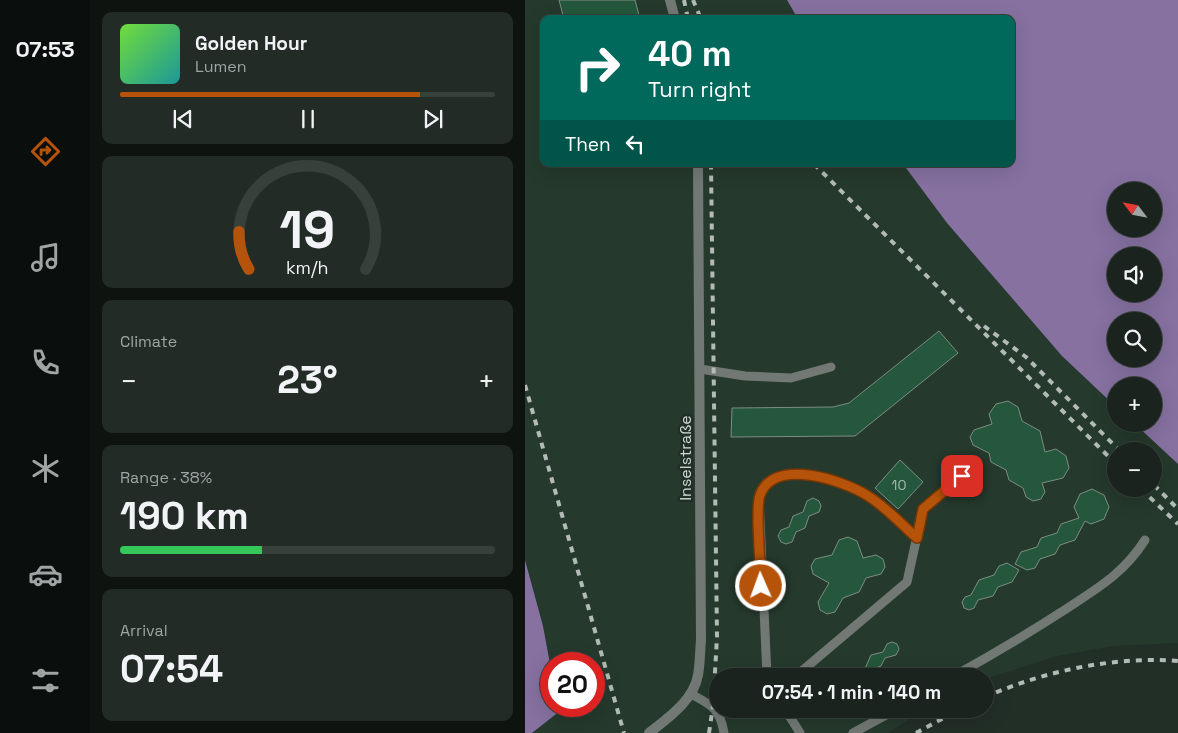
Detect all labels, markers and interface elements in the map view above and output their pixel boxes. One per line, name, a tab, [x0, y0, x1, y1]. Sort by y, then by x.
text: Golden Hour	[195, 31, 307, 56]
text: 40 m	[648, 32, 732, 76]
text: 07:53	[15, 35, 75, 63]
icon: right	[565, 35, 630, 100]
text: Lumen	[195, 56, 247, 77]
text: Turn right	[648, 75, 751, 103]
icon: previous	[169, 105, 197, 133]
icon: pause	[294, 105, 322, 133]
icon: next	[419, 105, 447, 133]
icon: left	[621, 130, 649, 158]
text: Then	[565, 132, 611, 157]
icon: directions	[28, 134, 63, 169]
north arrow	[1107, 182, 1163, 238]
map controls	[1107, 182, 1162, 497]
text: 19	[280, 197, 335, 263]
icon: music	[28, 240, 63, 275]
button: sound	[1107, 247, 1162, 302]
text: km/h	[286, 256, 329, 279]
button: search	[1107, 312, 1162, 367]
text: Climate	[120, 331, 177, 352]
icon: phone	[28, 345, 63, 380]
text: 23°	[277, 356, 338, 404]
text: −	[120, 363, 137, 399]
text: +	[478, 363, 495, 399]
button: +	[1107, 377, 1162, 432]
street label: Inselstraße	[675, 415, 696, 501]
button: −	[1107, 442, 1162, 497]
icon: climate	[28, 451, 63, 486]
pin	[941, 455, 983, 497]
icon: arrive	[948, 462, 976, 490]
text: Range · 38%	[120, 467, 212, 488]
house number: 10	[892, 476, 906, 494]
text: 190 km	[120, 492, 249, 540]
icon: car	[28, 557, 63, 592]
position arrow	[734, 559, 786, 611]
text: Arrival	[120, 620, 168, 641]
text: 07:54	[120, 645, 223, 693]
speed limit sign: 20	[540, 652, 605, 717]
icon: filters	[28, 663, 63, 698]
text: 07:54 · 1 min · 140 m	[762, 680, 941, 705]

